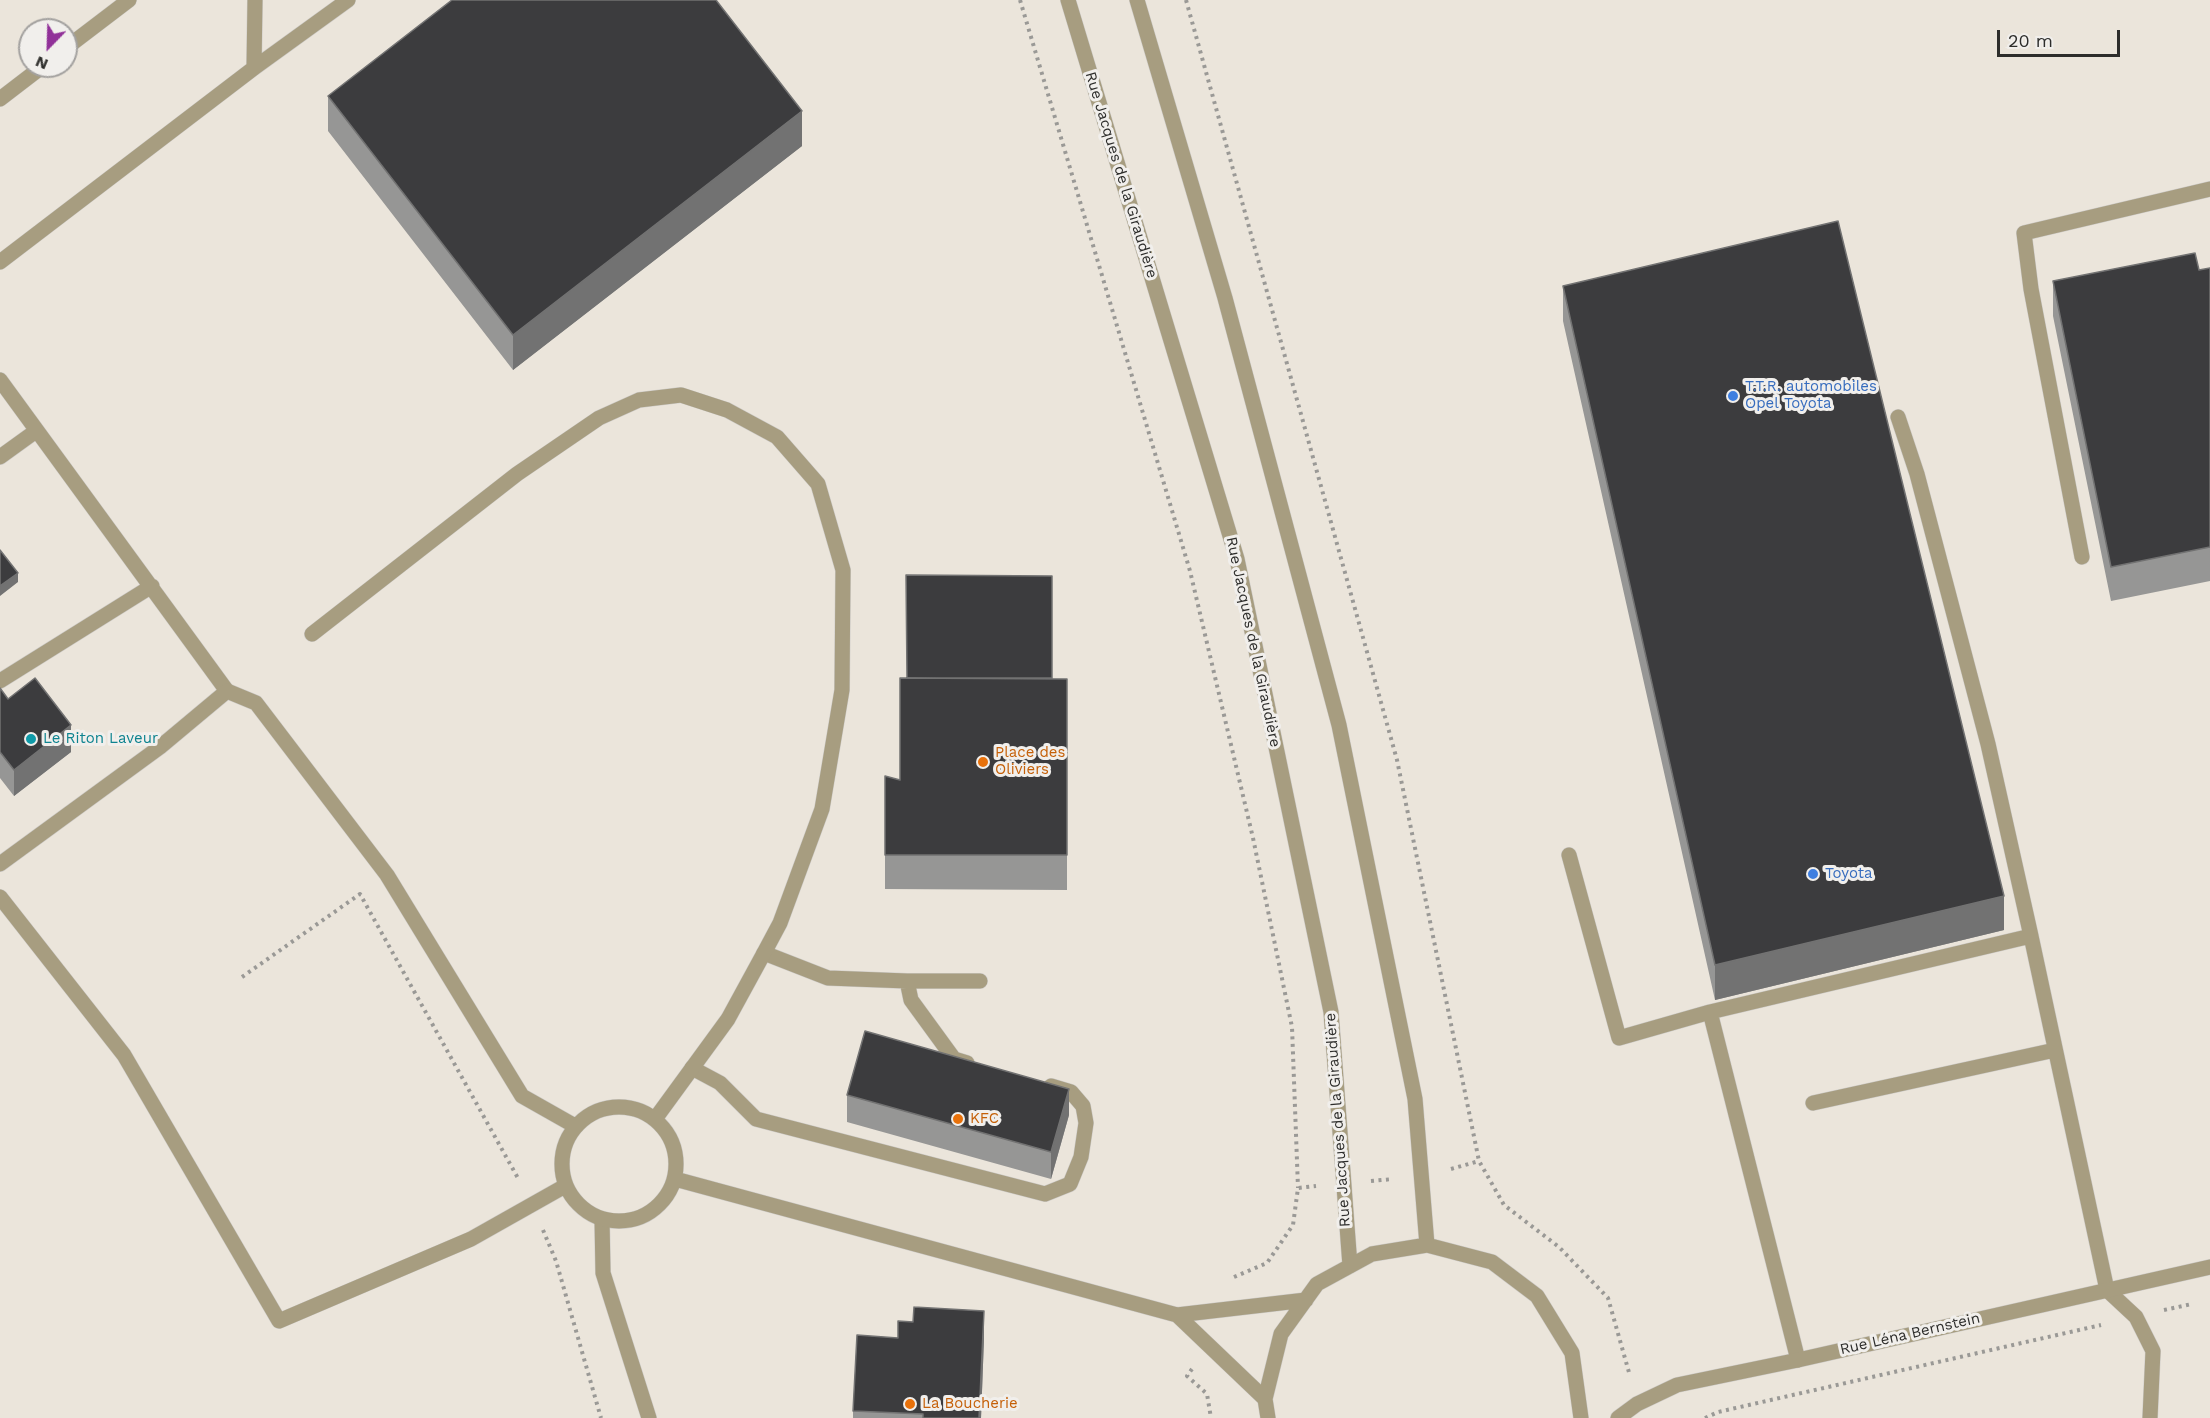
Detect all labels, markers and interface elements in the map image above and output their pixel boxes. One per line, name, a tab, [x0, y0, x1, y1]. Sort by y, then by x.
north arrow	[18, 18, 78, 78]
scale bar	[2000, 18, 2123, 56]
text: 20 m	[2008, 30, 2053, 51]
text: N	[32, 52, 51, 74]
street label: Rue Jacques de la Giraudière	[1081, 70, 1161, 280]
place label: T.T.R. automobiles Opel Toyota	[1745, 378, 1877, 413]
marker: T.T.R. automobiles Opel Toyota	[1726, 389, 1740, 403]
street label: Rue Jacques de la Giraudière	[1222, 535, 1284, 749]
place label: Le Riton Laveur	[43, 730, 158, 748]
marker: Le Riton Laveur	[24, 732, 38, 746]
place label: Place des Oliviers	[995, 744, 1065, 779]
marker: Place des Oliviers	[976, 755, 990, 769]
place label: Toyota	[1825, 865, 1873, 883]
marker: Toyota	[1806, 867, 1820, 881]
street label: Rue Jacques de la Giraudière	[1322, 1012, 1354, 1228]
place label: KFC	[970, 1110, 999, 1128]
marker: KFC	[951, 1112, 965, 1126]
street label: Rue Léna Bernstein	[1838, 1309, 1982, 1359]
place label: La Boucherie	[922, 1395, 1018, 1413]
marker: La Boucherie	[903, 1397, 917, 1411]

